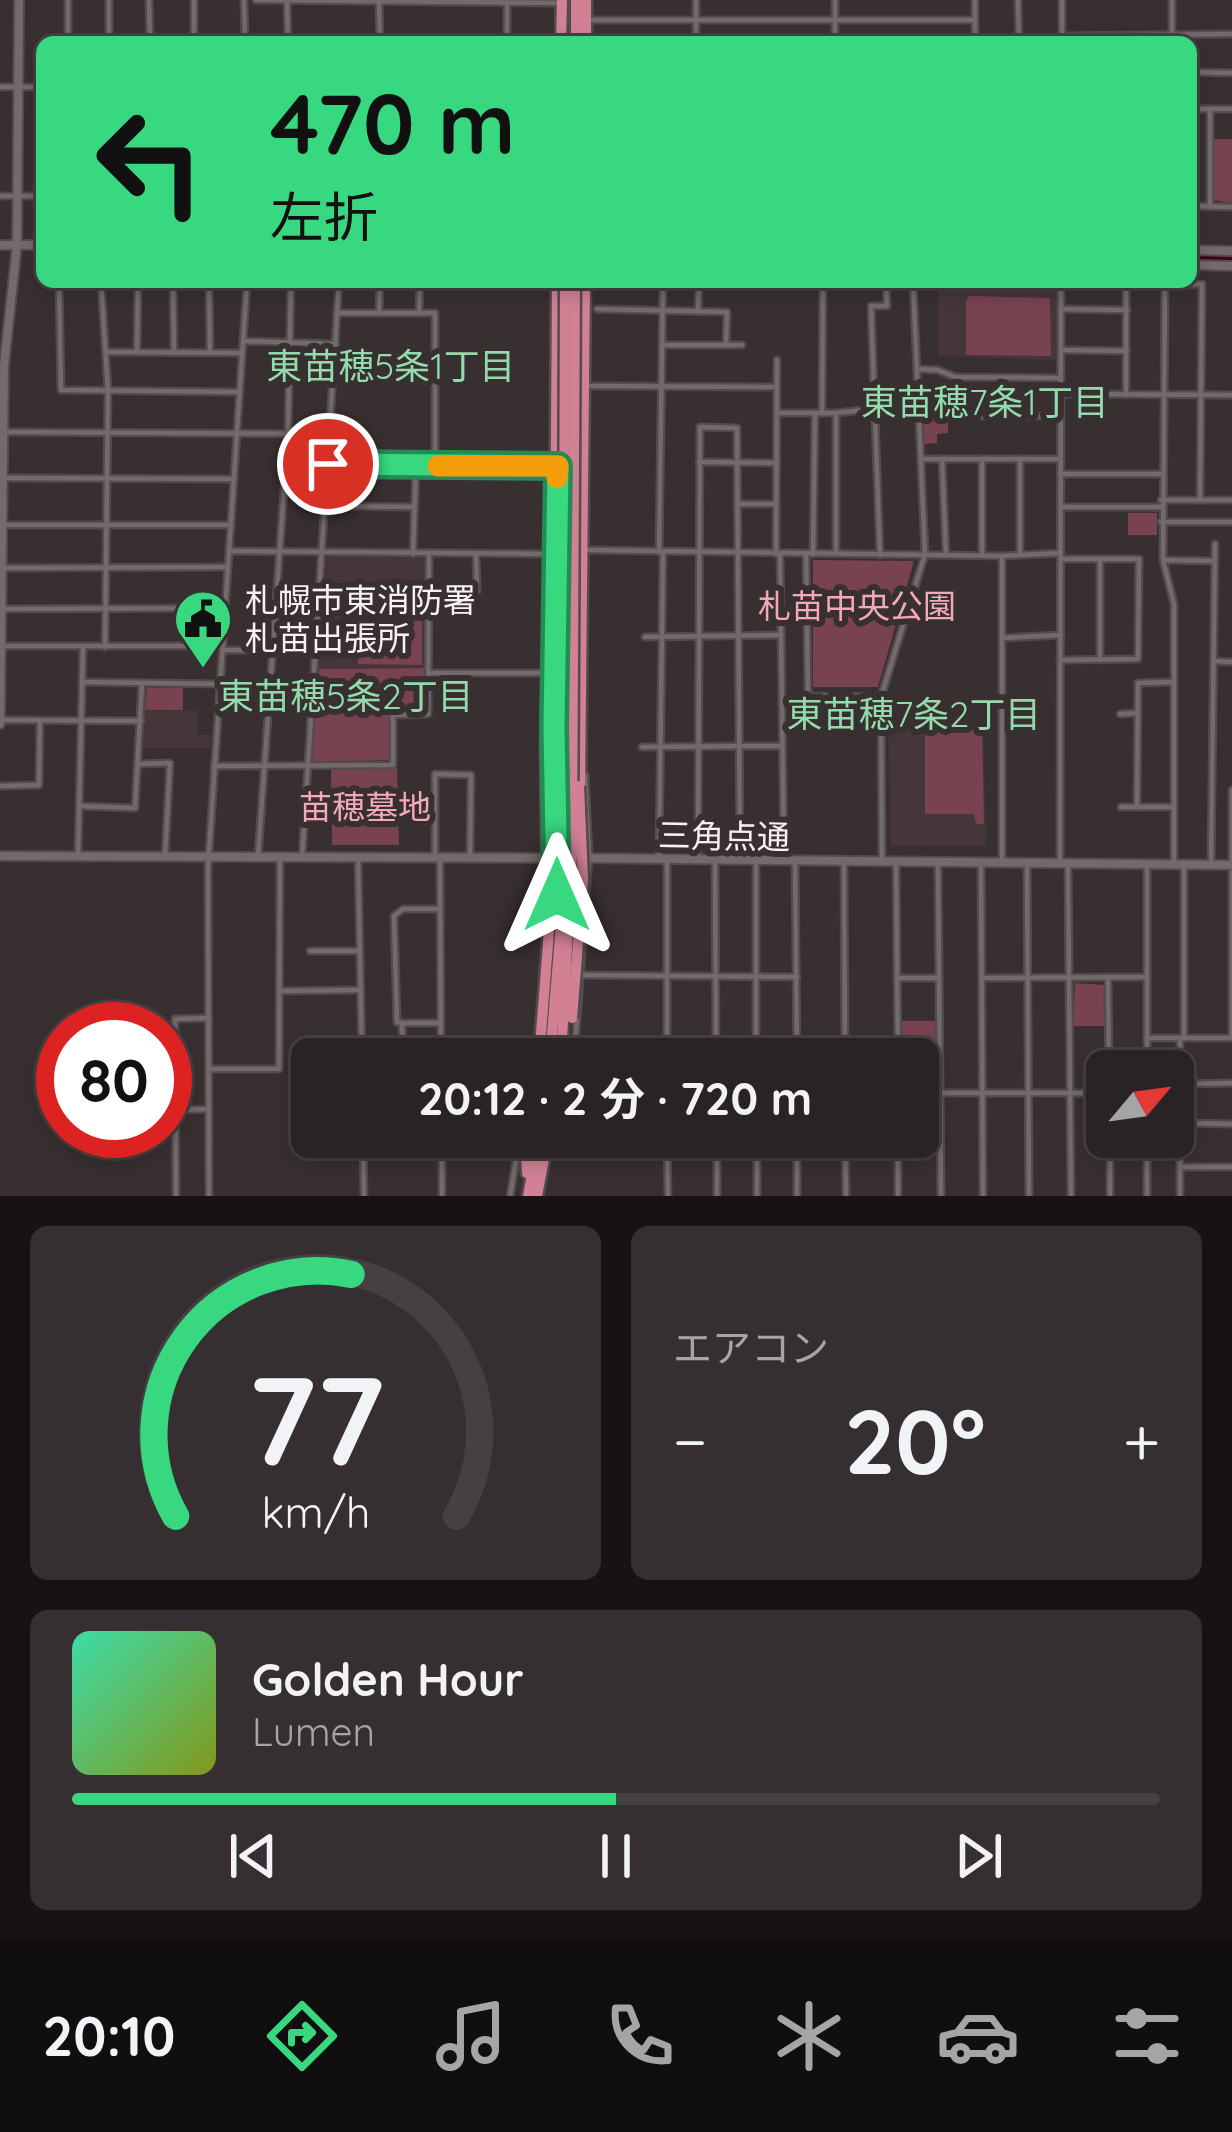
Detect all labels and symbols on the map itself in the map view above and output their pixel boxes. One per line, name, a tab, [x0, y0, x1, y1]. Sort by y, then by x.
district label: 東苗穂5条1丁目	[267, 343, 515, 388]
district label: 東苗穂7条1丁目	[861, 379, 1109, 424]
pin	[277, 413, 379, 515]
place label: 札幌市東消防署 札苗出張所	[245, 579, 476, 658]
park label: 札苗中央公園	[758, 585, 956, 626]
public building icon: 札幌市東消防署 札苗出張所	[172, 588, 234, 670]
district label: 東苗穂5条2丁目	[218, 673, 474, 718]
district label: 東苗穂7条2丁目	[787, 691, 1041, 736]
park label: 苗穂墓地	[299, 786, 431, 827]
street label: 三角点通	[658, 814, 790, 857]
position arrow	[494, 832, 620, 958]
speed limit sign: 80	[36, 1002, 192, 1158]
north arrow	[1086, 1050, 1194, 1158]

